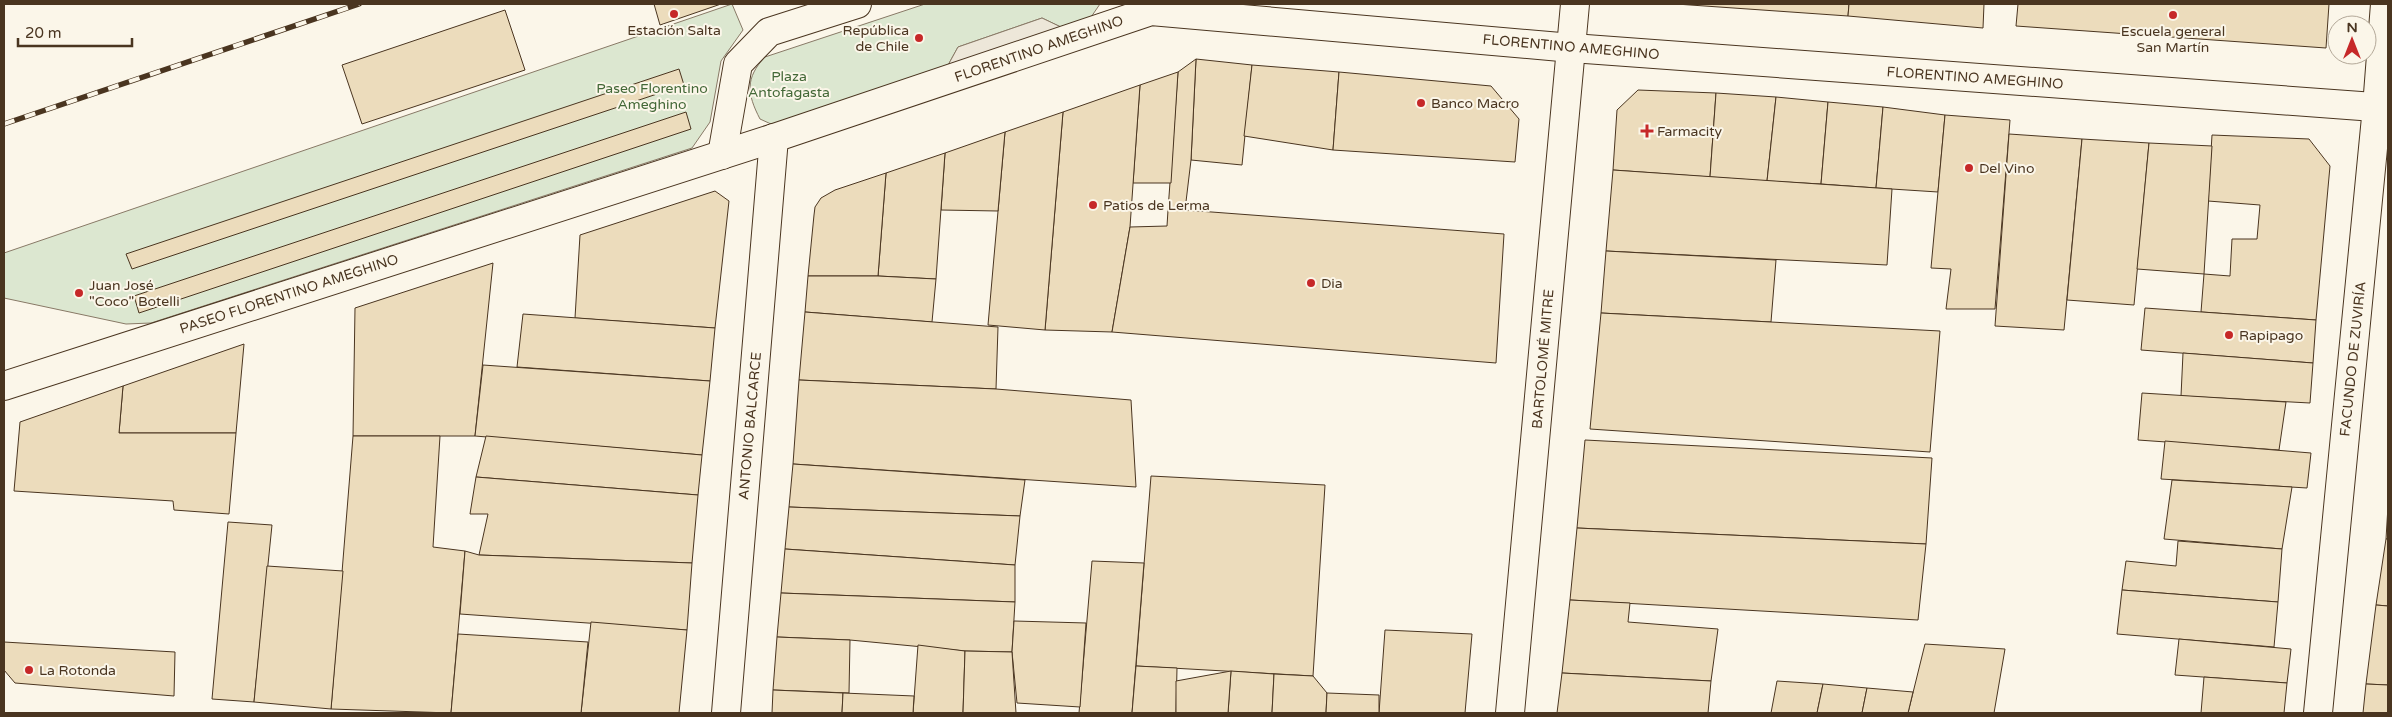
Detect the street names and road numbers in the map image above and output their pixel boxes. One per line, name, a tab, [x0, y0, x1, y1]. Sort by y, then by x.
street label: FLORENTINO AMEGHINO	[952, 12, 1126, 86]
street label: FLORENTINO AMEGHINO	[1482, 31, 1660, 63]
street label: FLORENTINO AMEGHINO	[1886, 63, 2064, 93]
street label: PASEO FLORENTINO AMEGHINO	[177, 251, 401, 337]
street label: FACUNDO DE ZUVIRÍA	[2336, 281, 2370, 437]
street label: BARTOLOMÉ MITRE	[1528, 288, 1558, 430]
street label: ANTONIO BALCARCE	[735, 351, 765, 501]

